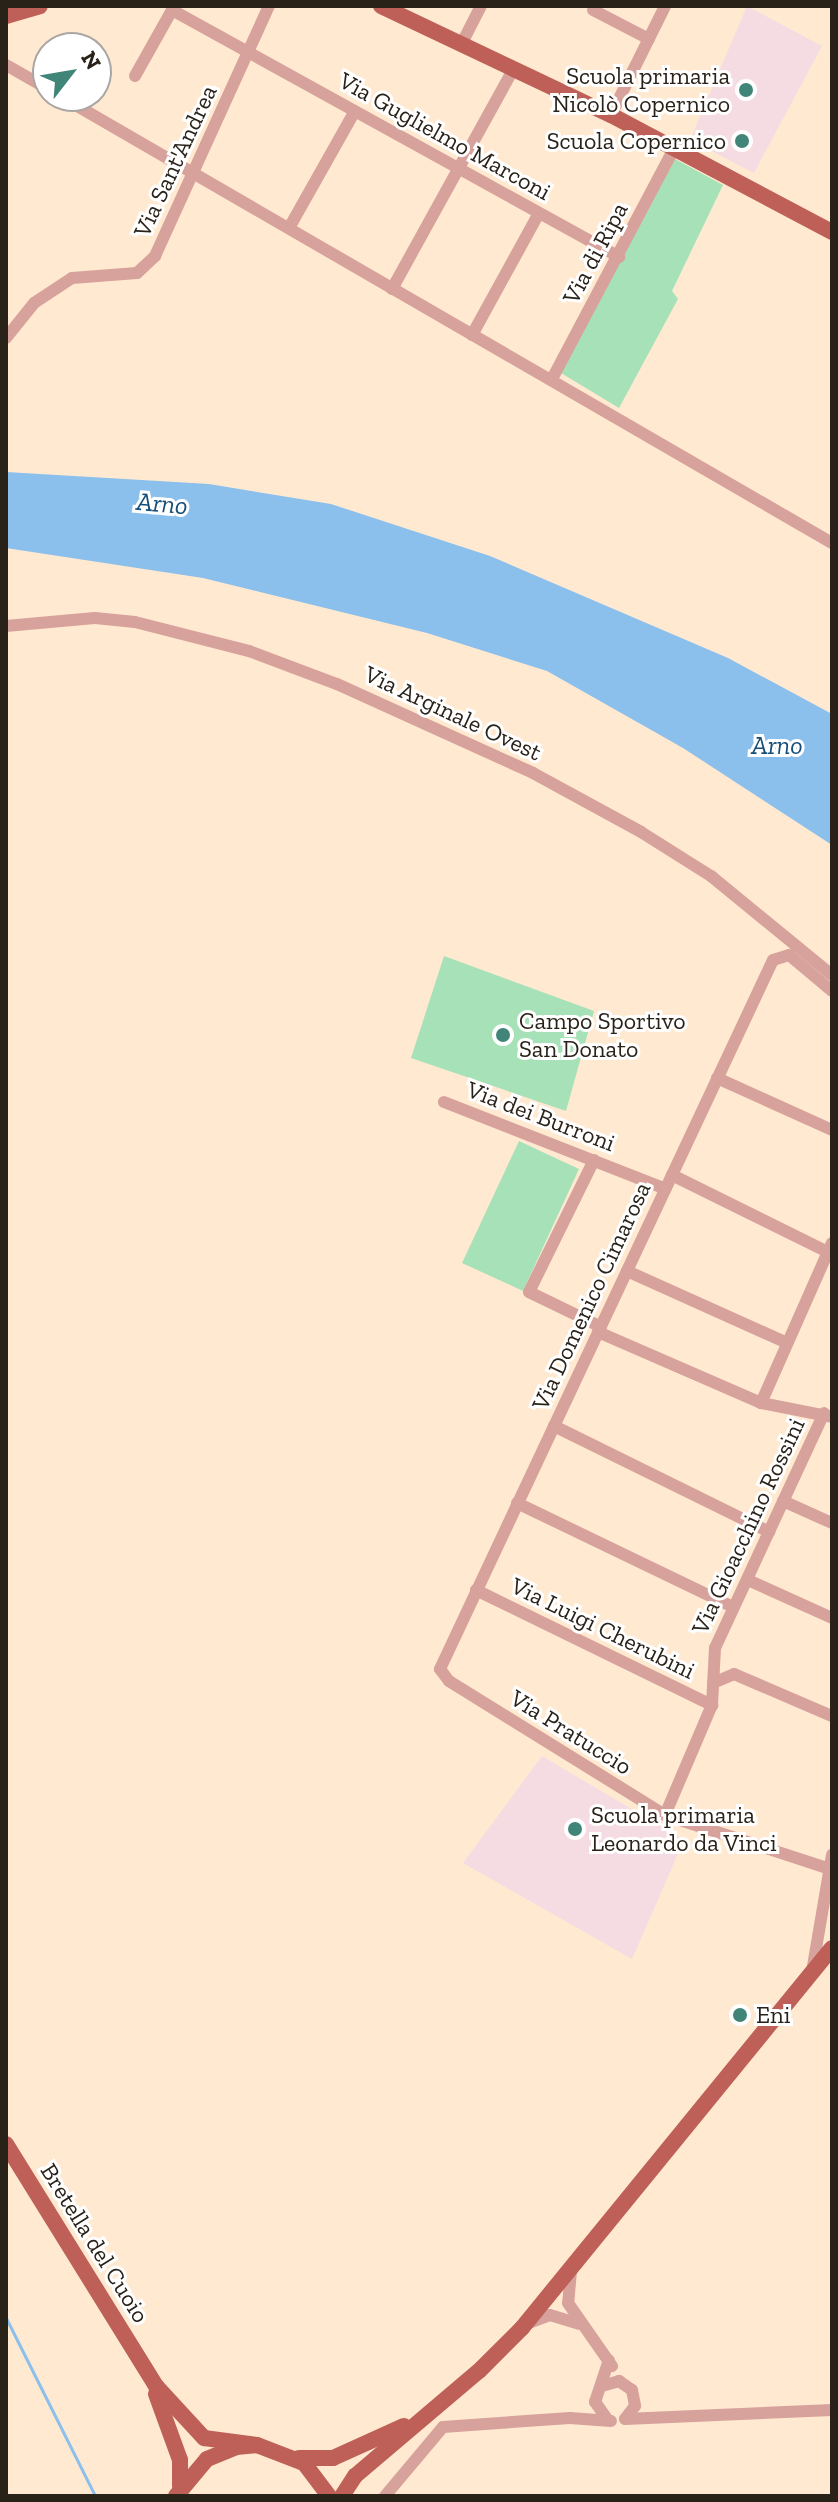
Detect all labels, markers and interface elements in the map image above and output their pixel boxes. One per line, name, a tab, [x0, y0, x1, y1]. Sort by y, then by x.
north arrow	[32, 32, 112, 112]
text: N	[75, 46, 107, 75]
place label: Scuola primaria Nicolò Copernico	[552, 62, 730, 118]
street label: Via Guglielmo Marconi	[334, 66, 556, 206]
street label: Via Sant'Andrea	[127, 80, 223, 242]
marker: Scuola primaria Nicolò Copernico	[737, 81, 755, 99]
place label: Scuola Copernico	[547, 127, 726, 155]
marker: Scuola Copernico	[733, 132, 751, 150]
street label: Via di Ripa	[556, 197, 634, 309]
water label: Arno	[135, 486, 189, 522]
street label: Via Arginale Ovest	[360, 659, 546, 767]
water label: Arno	[751, 730, 803, 762]
place label: Campo Sportivo San Donato	[519, 1007, 686, 1063]
marker: Campo Sportivo San Donato	[494, 1026, 512, 1044]
street label: Via dei Burroni	[463, 1075, 619, 1157]
street label: Via Domenico Cimarosa	[525, 1177, 657, 1415]
street label: Via Gioacchino Rossini	[685, 1413, 811, 1639]
street label: Via Luigi Cherubini	[506, 1571, 700, 1685]
street label: Via Pratuccio	[505, 1683, 637, 1781]
place label: Scuola primaria Leonardo da Vinci	[591, 1801, 778, 1857]
marker: Scuola primaria Leonardo da Vinci	[566, 1820, 584, 1838]
place label: Eni	[756, 2001, 791, 2029]
marker: Eni	[731, 2006, 749, 2024]
street label: Bretella del Cuoio	[34, 2158, 156, 2328]

